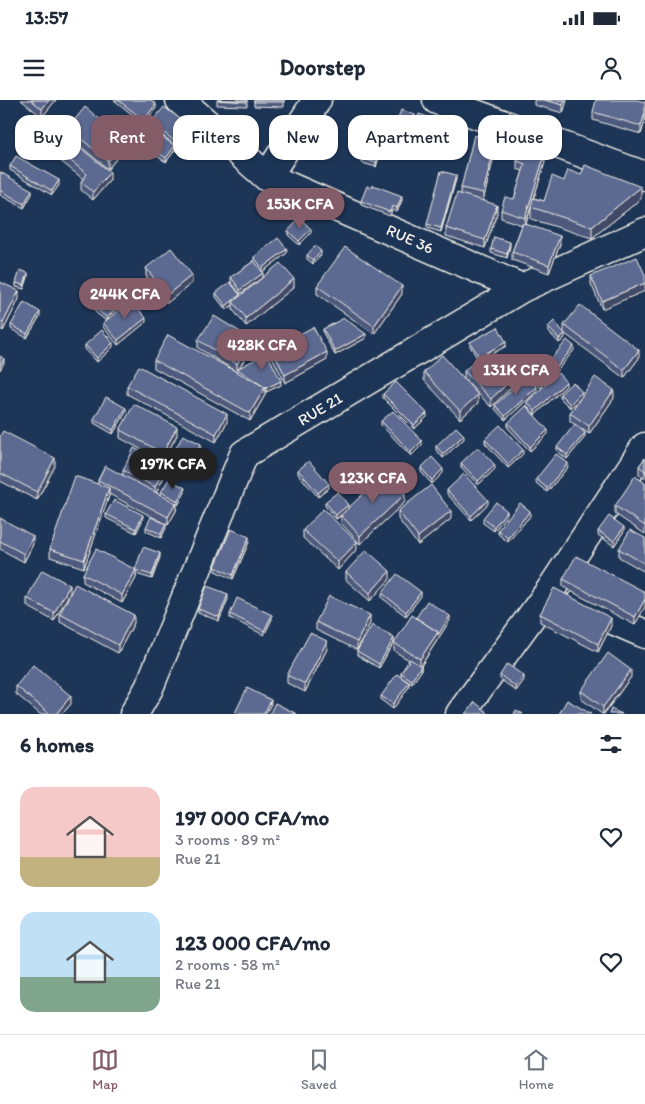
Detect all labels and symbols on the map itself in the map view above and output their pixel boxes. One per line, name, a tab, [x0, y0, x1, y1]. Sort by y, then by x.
pin: 153K CFA	[248, 188, 352, 230]
street label: RUE 36	[383, 220, 437, 258]
pin: 244K CFA	[73, 278, 177, 320]
pin: 428K CFA	[210, 328, 314, 371]
pin: 131K CFA	[464, 354, 568, 396]
street label: RUE 21	[294, 388, 346, 430]
pin: 197K CFA	[121, 448, 225, 490]
pin: 123K CFA	[321, 462, 425, 504]

